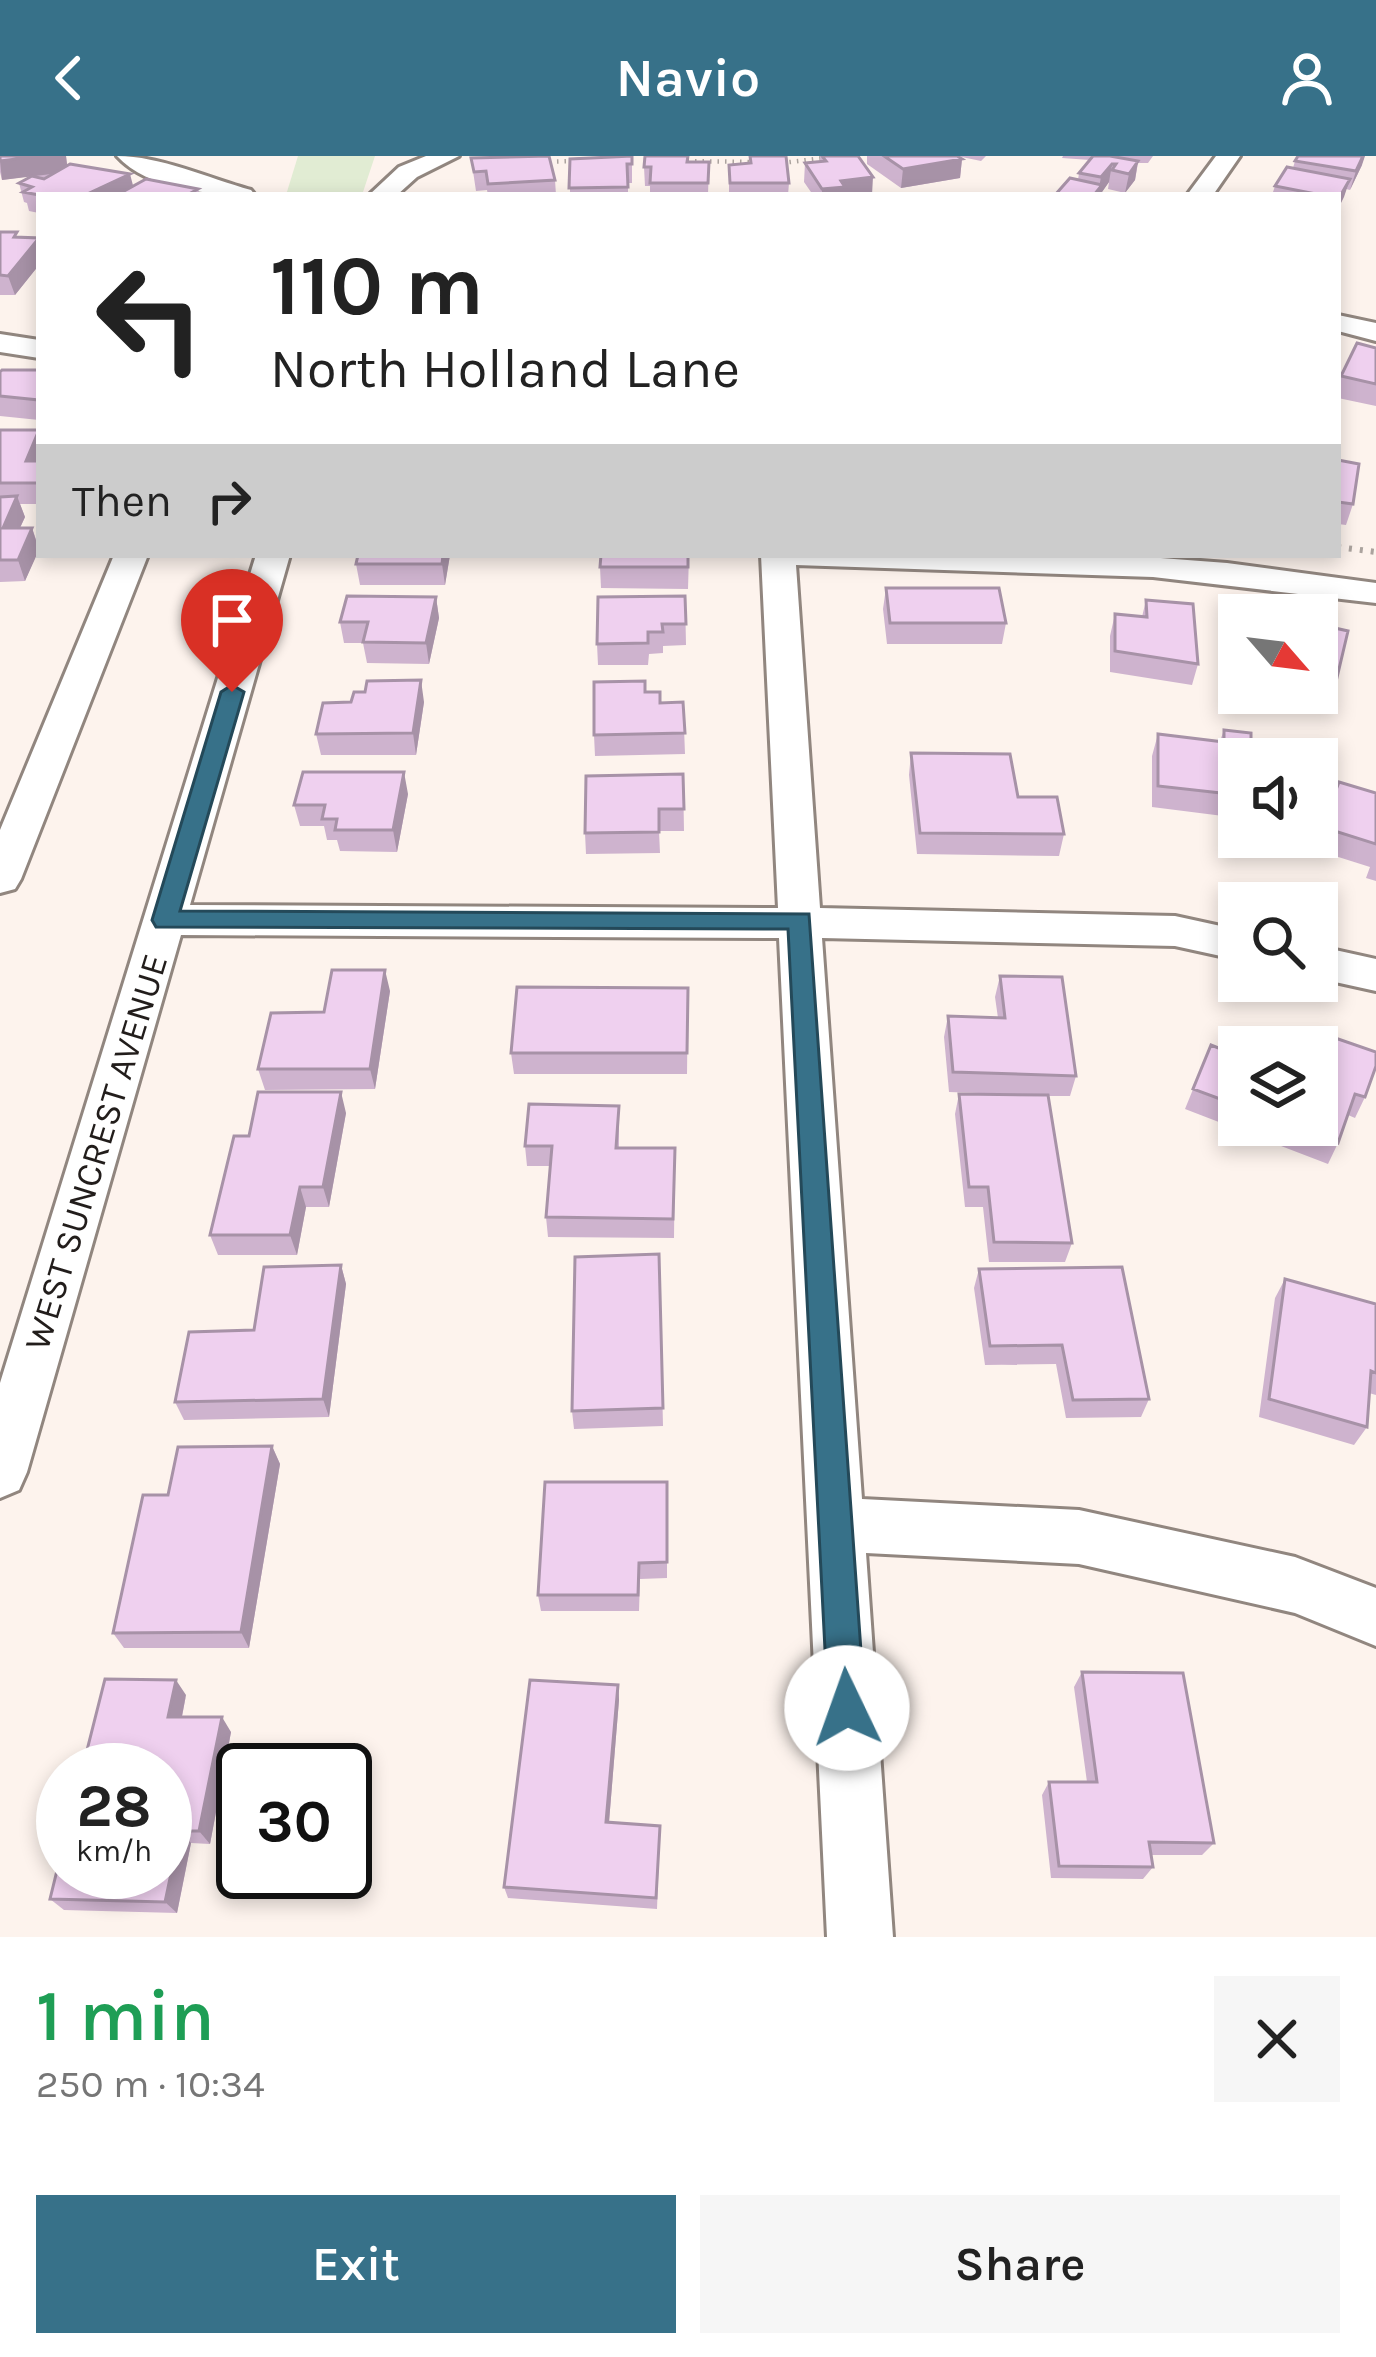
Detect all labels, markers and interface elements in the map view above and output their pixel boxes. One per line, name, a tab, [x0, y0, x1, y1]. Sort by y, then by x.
icon: back	[36, 45, 102, 111]
icon: person	[1274, 45, 1340, 111]
text: Navio	[616, 46, 760, 110]
text: 110 m	[270, 237, 484, 335]
icon: left	[72, 240, 228, 396]
text: North Holland Lane	[270, 337, 740, 401]
icon: right	[196, 468, 262, 534]
text: Then	[72, 475, 172, 527]
pin	[181, 569, 283, 692]
icon: arrive	[199, 587, 265, 653]
north arrow	[1218, 594, 1338, 714]
map controls	[1218, 594, 1338, 1146]
button: sound	[1218, 738, 1338, 858]
button: search	[1218, 882, 1338, 1002]
street label: WEST SUNCREST AVENUE	[16, 949, 176, 1355]
button: layers	[1218, 1026, 1338, 1146]
position arrow	[784, 1645, 910, 1771]
speed limit sign: 30	[216, 1743, 372, 1899]
text: 28	[76, 1771, 152, 1841]
text: km/h	[76, 1833, 152, 1869]
text: 1 min	[36, 1974, 215, 2058]
button: close	[1214, 1976, 1340, 2102]
text: 250 m · 10:34	[36, 2061, 265, 2107]
button: Exit	[36, 2195, 676, 2333]
button: Share	[700, 2195, 1340, 2333]

